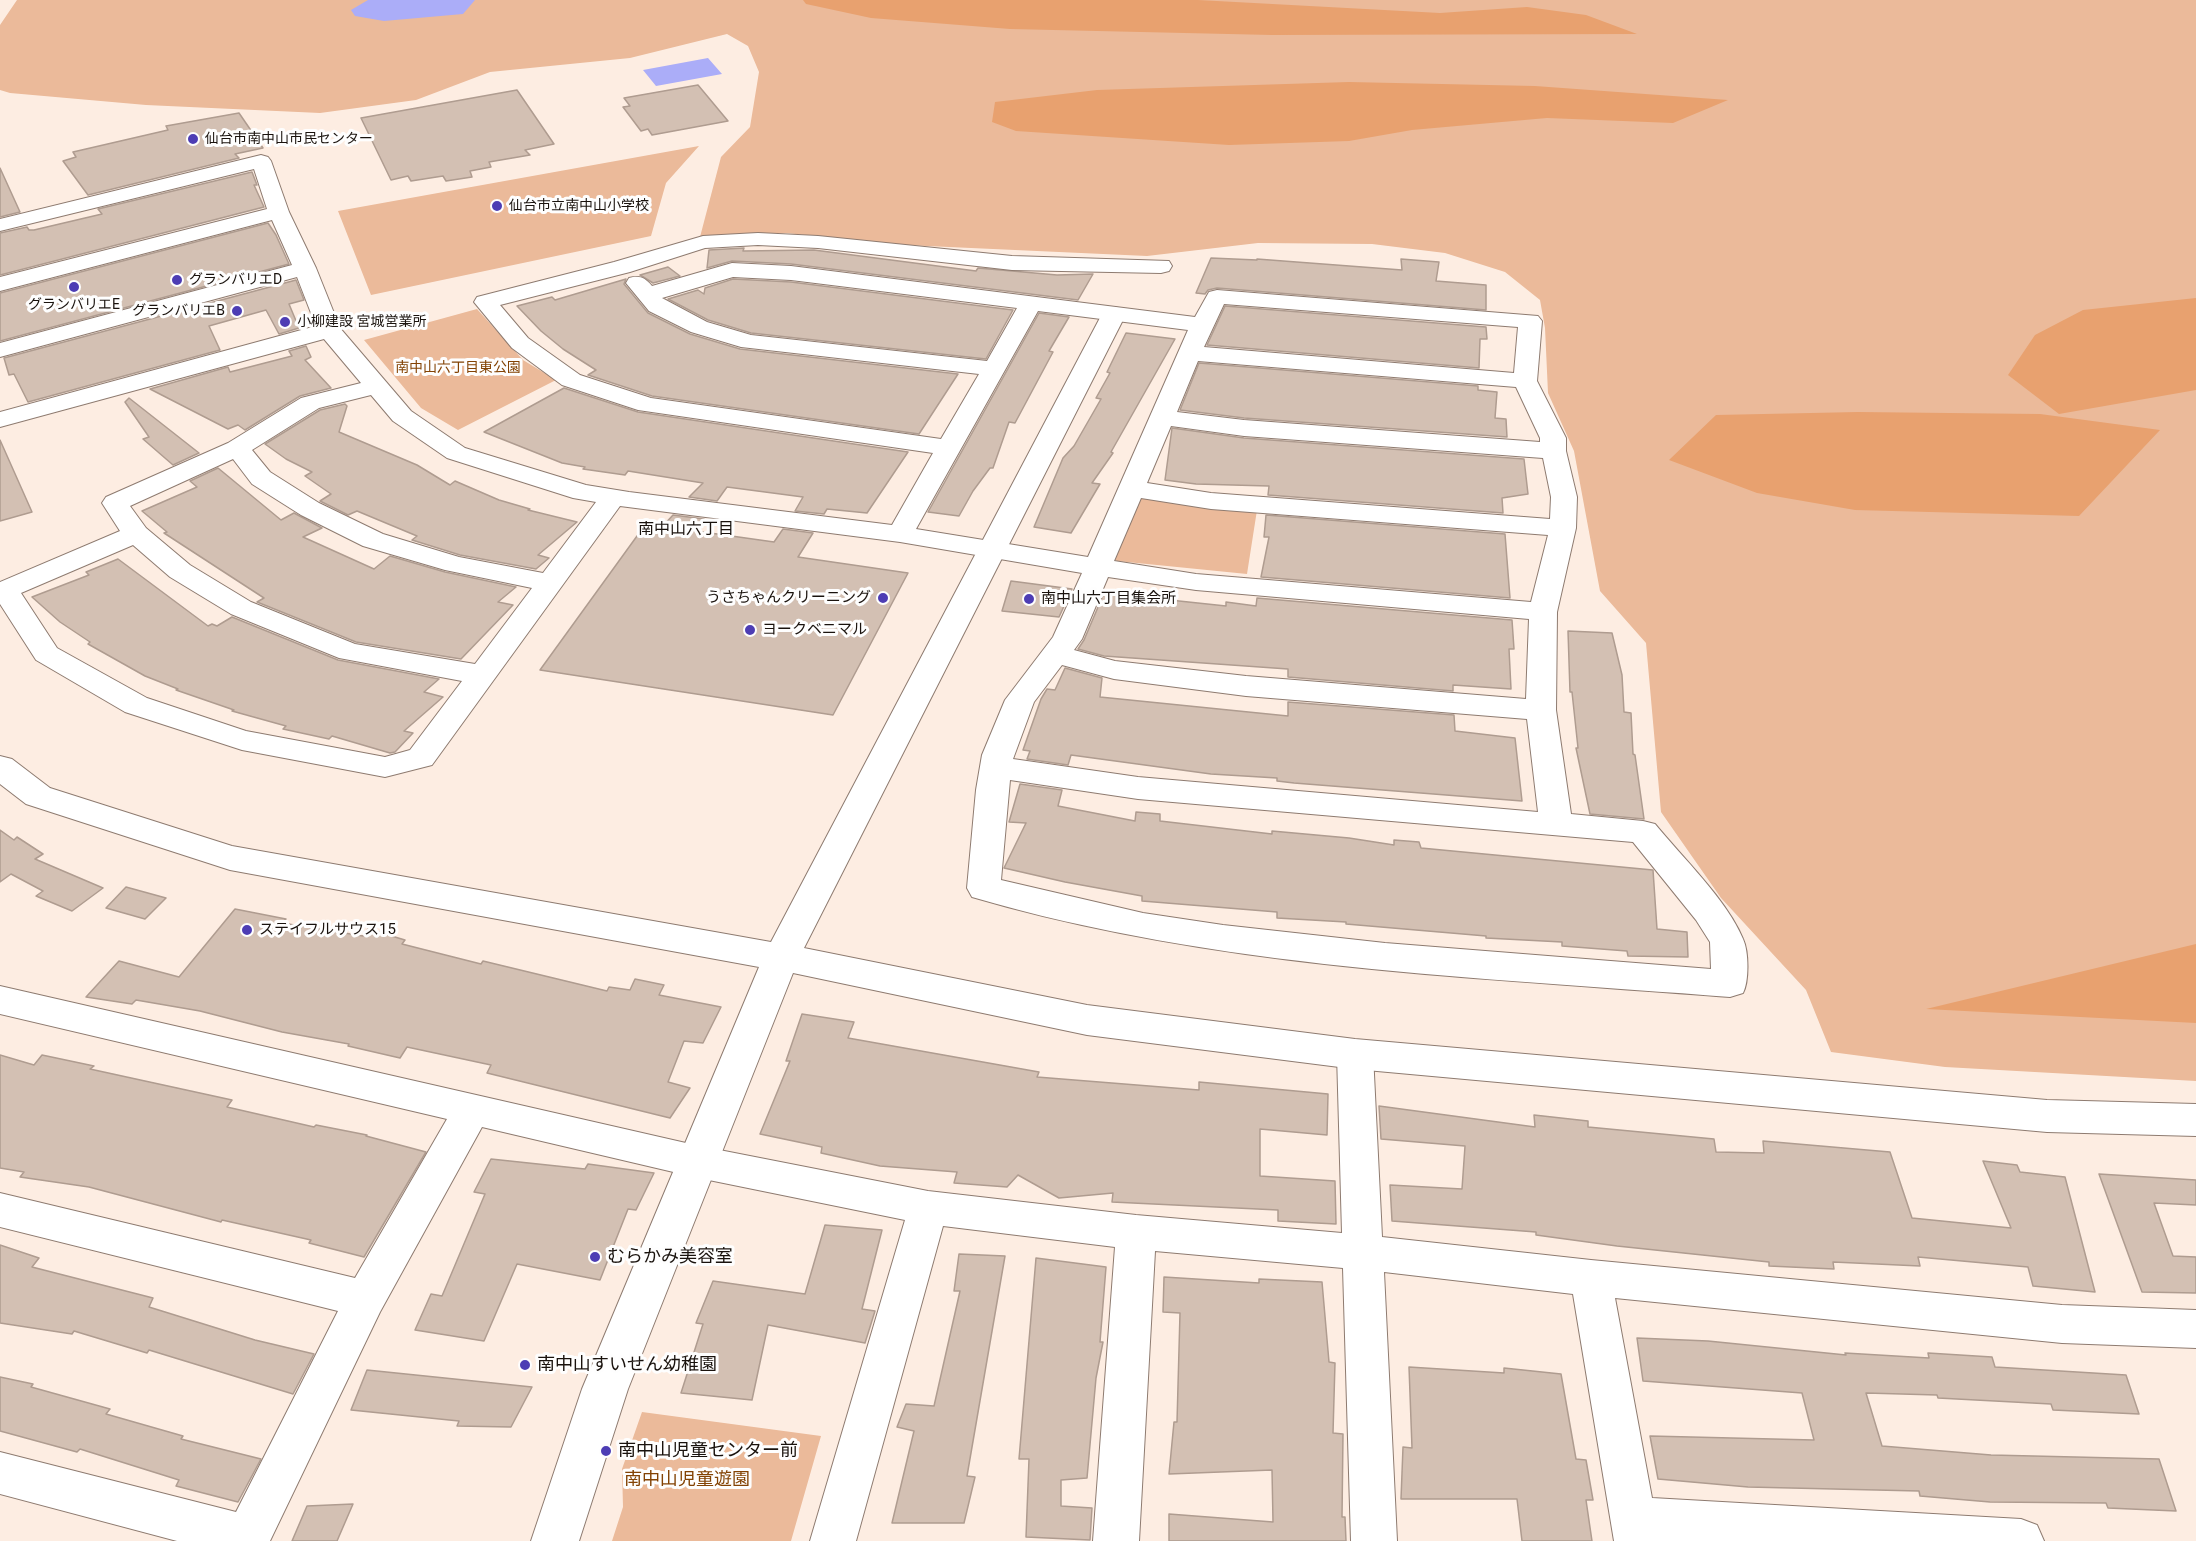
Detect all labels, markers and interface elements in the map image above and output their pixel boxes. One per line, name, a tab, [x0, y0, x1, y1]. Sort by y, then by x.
place label: 仙台市南中山市民センター	[205, 131, 373, 147]
marker: 仙台市南中山市民センター	[186, 132, 200, 146]
place label: 仙台市立南中山小学校	[509, 198, 649, 214]
marker: 仙台市立南中山小学校	[490, 199, 504, 213]
place label: グランバリエD	[189, 272, 282, 288]
marker: グランバリエD	[170, 273, 184, 287]
marker: グランバリエE	[67, 280, 81, 294]
place label: グランバリエE	[28, 297, 120, 313]
place label: グランバリエB	[132, 303, 225, 319]
marker: グランバリエB	[230, 304, 244, 318]
place label: 小柳建設 宮城営業所	[297, 314, 426, 330]
marker: 小柳建設 宮城営業所	[278, 315, 292, 329]
park label: 南中山六丁目東公園	[395, 360, 521, 376]
district label: 南中山六丁目	[638, 520, 734, 540]
place label: うさちゃんクリーニング	[706, 589, 871, 607]
place label: 南中山六丁目集会所	[1041, 590, 1176, 608]
marker: うさちゃんクリーニング	[876, 591, 890, 605]
marker: 南中山六丁目集会所	[1022, 592, 1036, 606]
place label: ヨークベニマル	[762, 621, 867, 639]
marker: ヨークベニマル	[743, 623, 757, 637]
place label: ステイフルサウス15	[259, 921, 396, 939]
marker: ステイフルサウス15	[240, 923, 254, 937]
place label: むらかみ美容室	[607, 1246, 733, 1268]
marker: むらかみ美容室	[588, 1250, 602, 1264]
place label: 南中山すいせん幼稚園	[537, 1354, 717, 1376]
marker: 南中山すいせん幼稚園	[518, 1358, 532, 1372]
place label: 南中山児童センター前	[618, 1440, 798, 1462]
marker: 南中山児童センター前	[599, 1444, 613, 1458]
park label: 南中山児童遊園	[624, 1469, 750, 1491]

